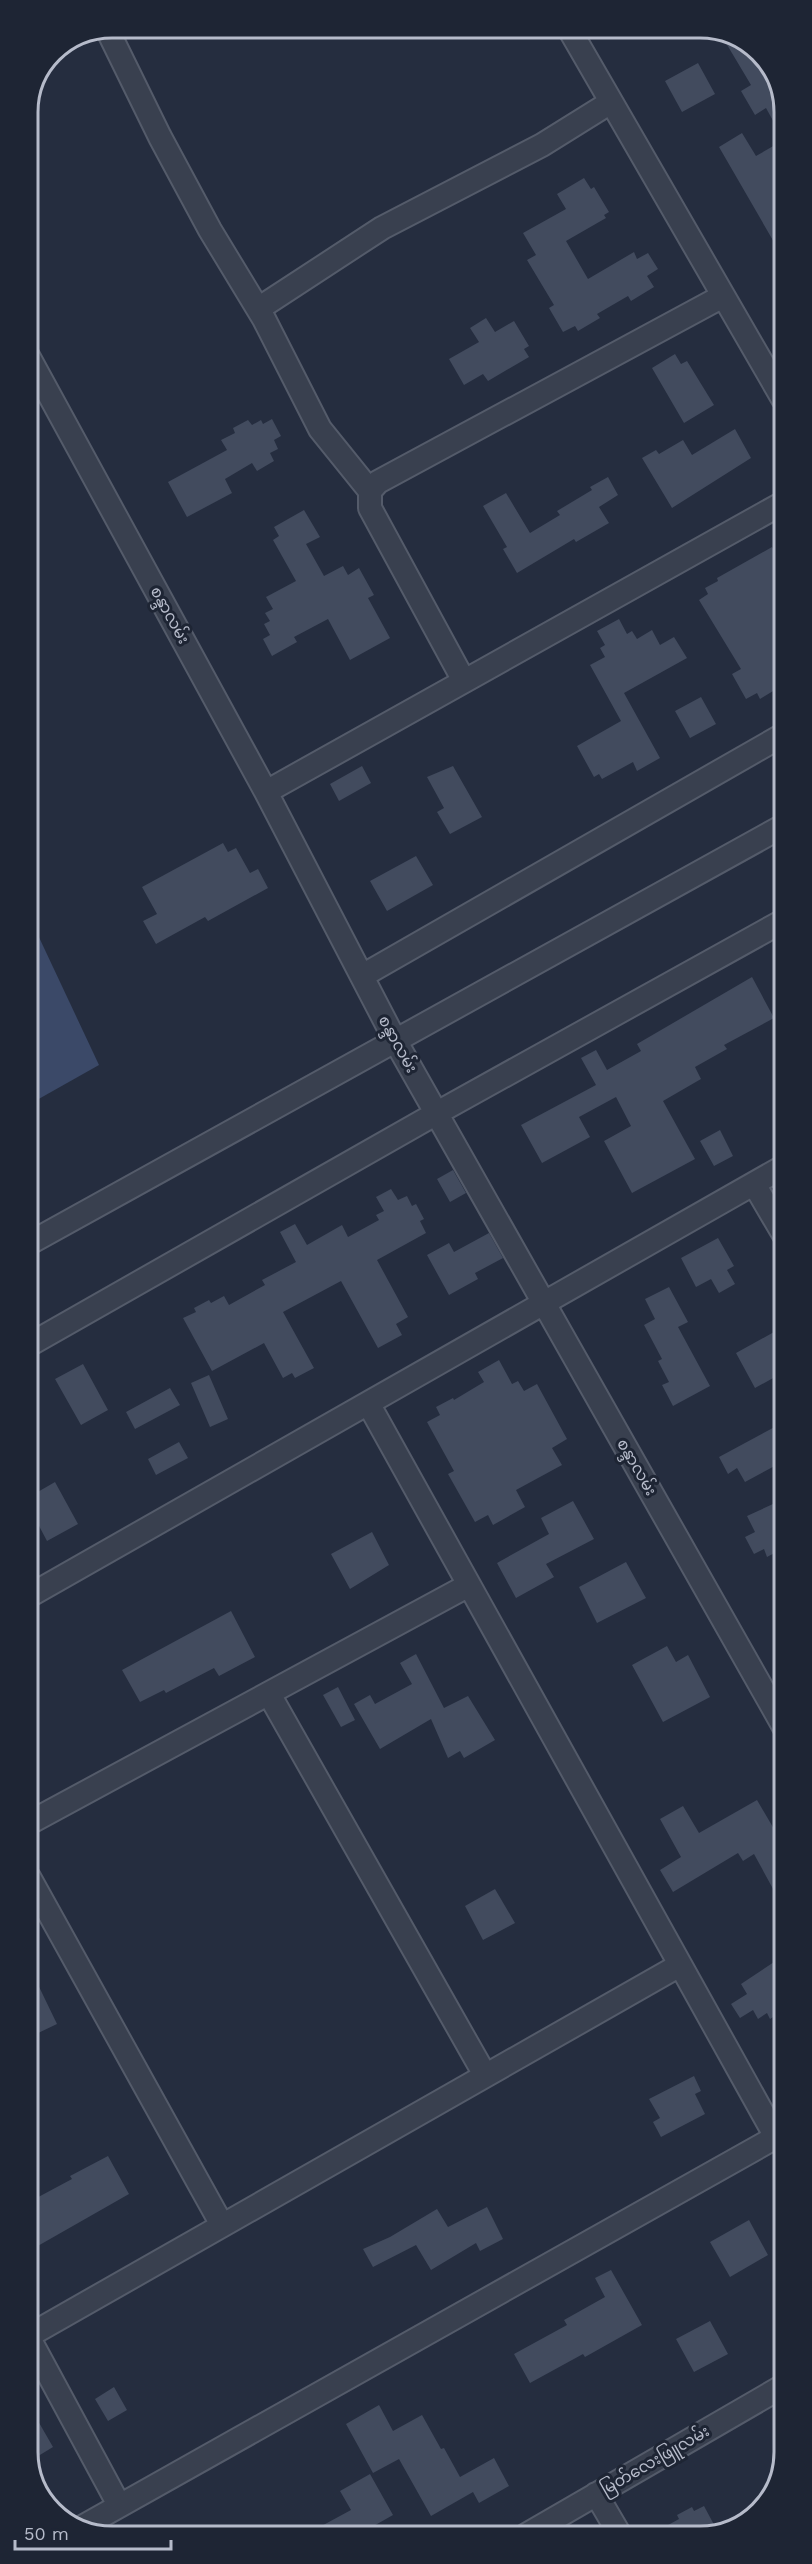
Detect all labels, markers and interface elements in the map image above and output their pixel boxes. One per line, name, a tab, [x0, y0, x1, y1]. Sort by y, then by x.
street label: စန္ဒာလမ်း	[143, 582, 195, 649]
street label: စန္ဒာလမ်း	[371, 1011, 423, 1078]
street label: စန္ဒာလမ်း	[609, 1434, 663, 1501]
street label: မြတ်လေးဖြူလမ်း	[596, 2420, 715, 2502]
scale bar	[15, 2513, 171, 2551]
text: 50 m	[24, 2523, 69, 2544]

